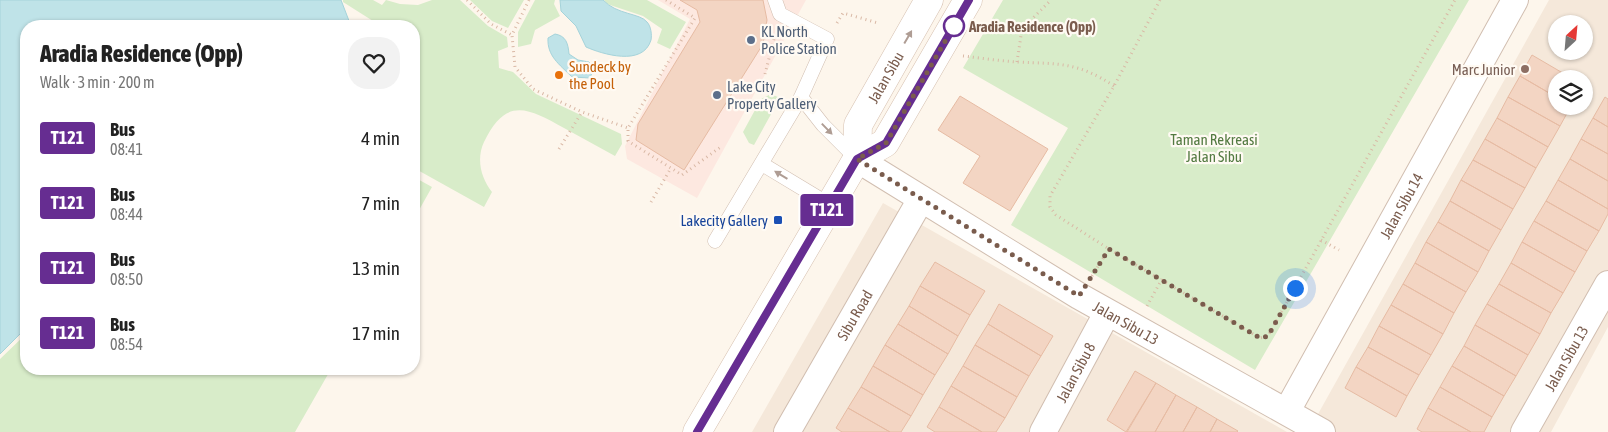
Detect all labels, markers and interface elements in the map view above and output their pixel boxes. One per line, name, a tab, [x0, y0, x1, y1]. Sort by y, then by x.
marker: Aradia Residence (Opp)	[943, 15, 965, 37]
north arrow	[1548, 15, 1592, 60]
map controls	[1548, 15, 1593, 115]
place label: Aradia Residence (Opp)	[968, 18, 1096, 35]
place label: KL North Police Station	[761, 23, 837, 57]
one-way arrow	[904, 30, 912, 45]
marker: KL North Police Station	[745, 34, 757, 46]
button: heart	[348, 37, 400, 89]
text: Aradia Residence (Opp)	[40, 40, 243, 67]
street label: Jalan Sibu	[864, 49, 906, 106]
place label: Sundeck by the Pool	[569, 58, 631, 92]
place label: Marc Junior	[1452, 61, 1516, 78]
marker: Marc Junior	[1519, 63, 1531, 75]
marker: Sundeck by the Pool	[553, 69, 565, 81]
button: layers	[1548, 70, 1593, 115]
text: Walk · 3 min · 200 m	[40, 73, 154, 91]
place label: Lake City Property Gallery	[727, 78, 817, 112]
marker: Lake City Property Gallery	[711, 89, 723, 101]
text: Bus	[110, 118, 135, 140]
one-way arrow	[821, 123, 833, 135]
text: T121	[51, 127, 84, 148]
text: 4 min	[361, 127, 400, 149]
park label: Taman Rekreasi Jalan Sibu	[1170, 131, 1258, 165]
text: 08:41	[110, 140, 143, 158]
street label: Jalan Sibu 14	[1376, 170, 1426, 241]
one-way arrow	[774, 171, 787, 180]
text: Bus	[110, 183, 135, 205]
text: T121	[51, 192, 84, 213]
text: 7 min	[361, 192, 400, 214]
line badge: T121	[792, 194, 862, 226]
text: T121	[810, 199, 844, 220]
text: 08:44	[110, 205, 143, 223]
place label: Lakecity Gallery	[680, 212, 768, 229]
marker: Lakecity Gallery	[772, 214, 784, 226]
text: Bus	[110, 248, 135, 270]
text: T121	[51, 257, 84, 278]
text: 13 min	[352, 257, 400, 279]
text: 08:50	[110, 270, 143, 288]
your location	[1283, 276, 1308, 301]
street label: Sibu Road	[833, 287, 875, 343]
street label: Jalan Sibu 13	[1090, 297, 1162, 348]
text: Bus	[110, 313, 135, 335]
text: T121	[51, 322, 84, 343]
text: 17 min	[352, 322, 400, 344]
street label: Jalan Sibu 13	[1541, 322, 1591, 394]
text: 08:54	[110, 335, 143, 353]
street label: Jalan Sibu 8	[1052, 339, 1098, 405]

